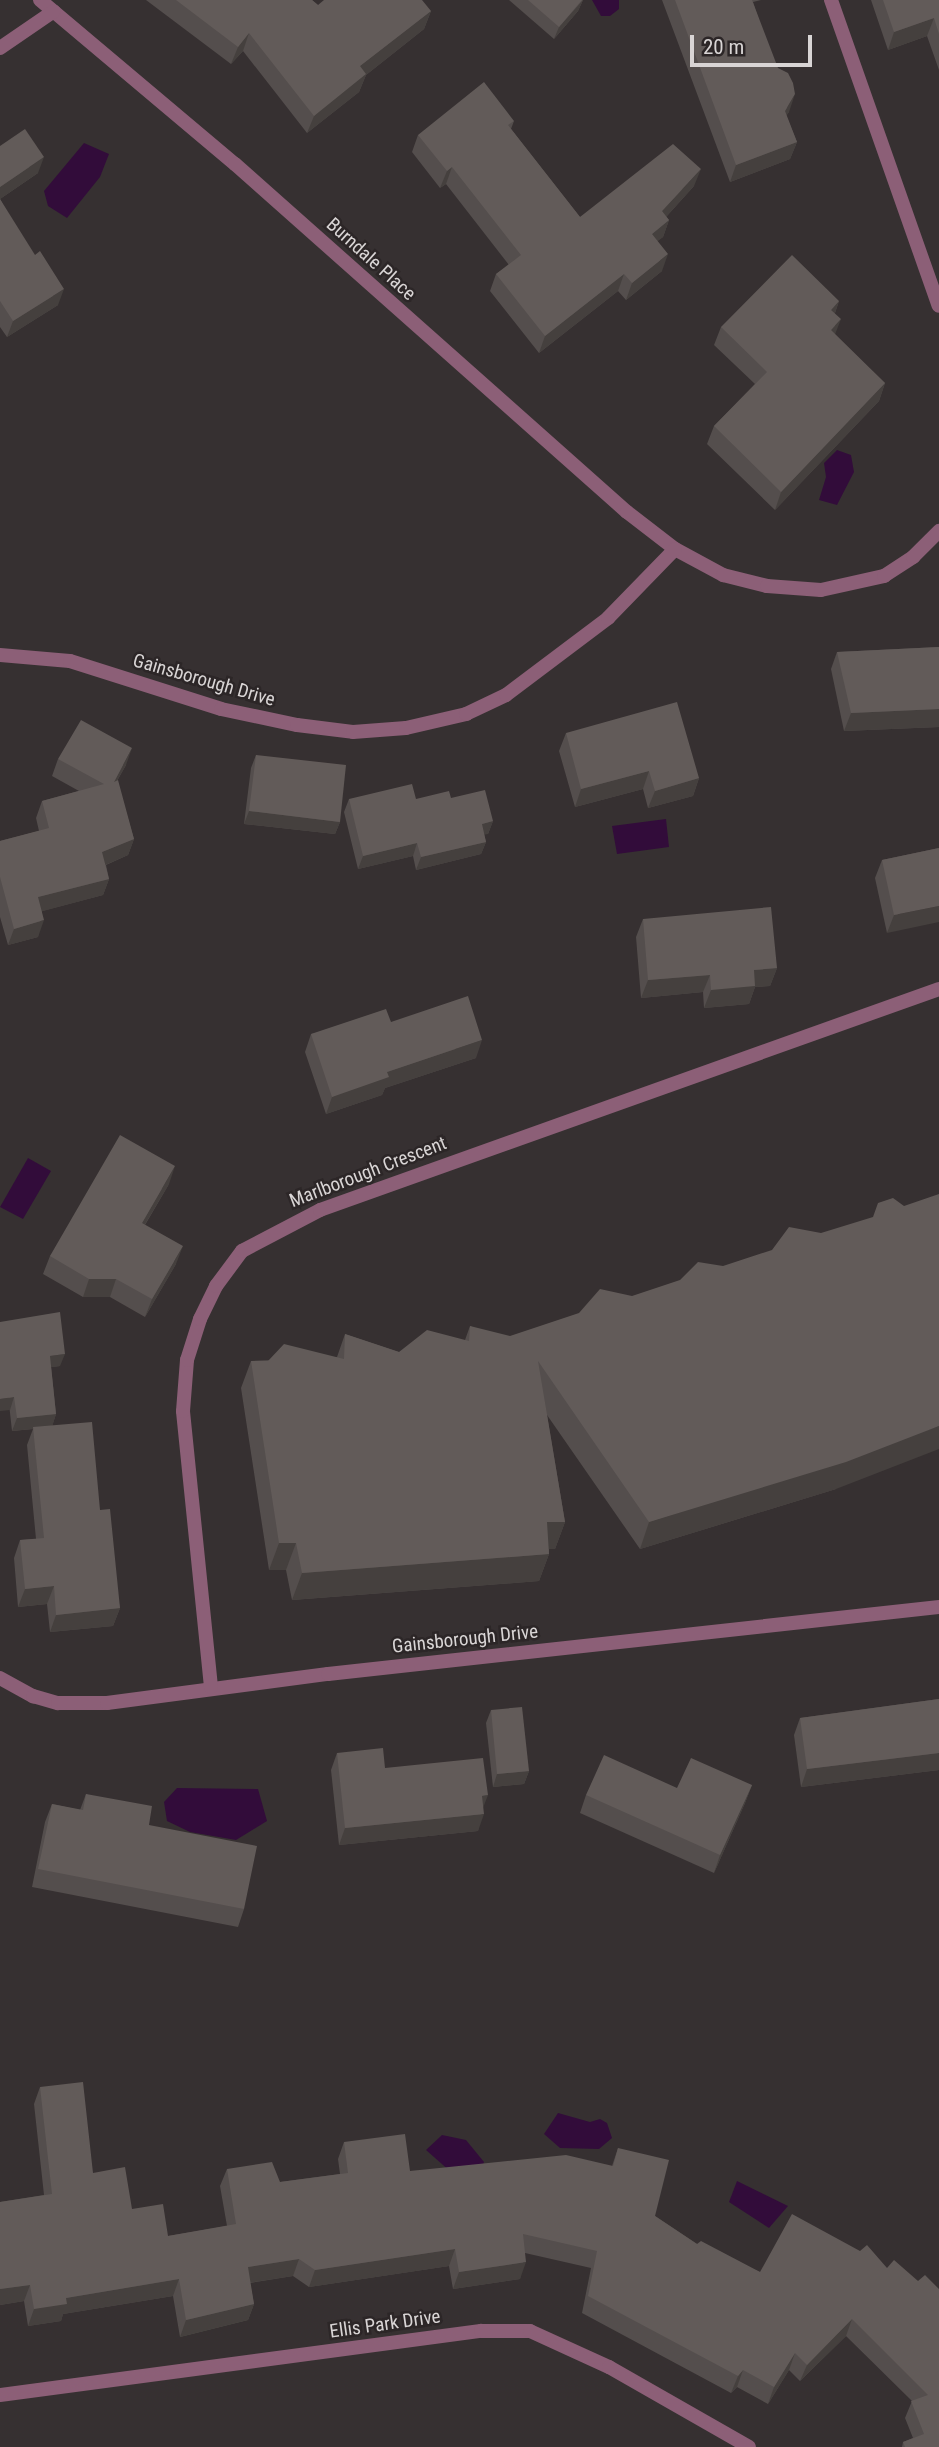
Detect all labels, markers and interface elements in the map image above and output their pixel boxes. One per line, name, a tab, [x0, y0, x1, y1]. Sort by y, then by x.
scale bar	[694, 21, 816, 65]
text: 20 m	[703, 35, 744, 59]
street label: Burndale Place	[322, 213, 420, 305]
street label: Gainsborough Drive	[130, 649, 278, 711]
street label: Marlborough Crescent	[286, 1132, 450, 1212]
street label: Gainsborough Drive	[391, 1620, 539, 1658]
street label: Ellis Park Drive	[328, 2305, 442, 2343]

